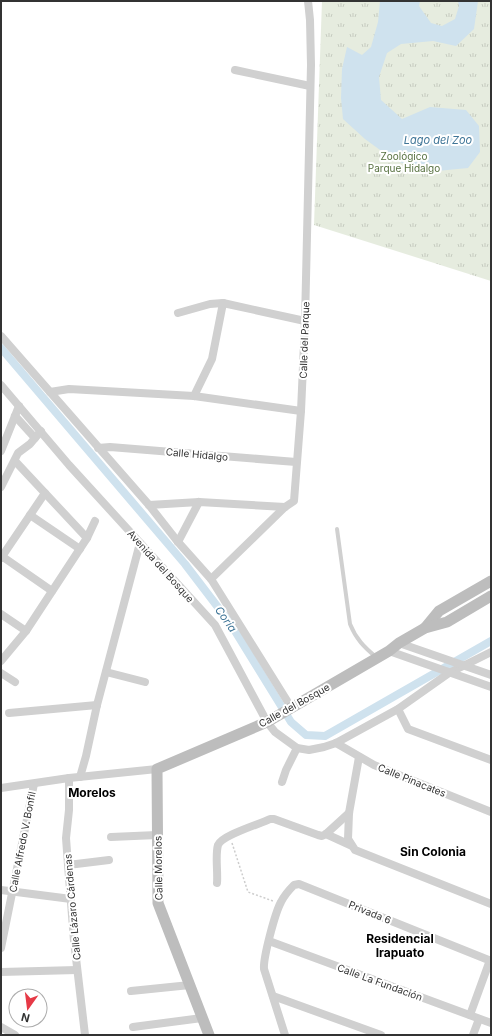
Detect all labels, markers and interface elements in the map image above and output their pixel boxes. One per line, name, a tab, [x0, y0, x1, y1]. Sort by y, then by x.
water label: Lago del Zoo	[404, 133, 473, 147]
park label: Zoológico Parque Hidalgo	[368, 150, 440, 174]
street label: Calle del Parque	[297, 301, 311, 379]
street label: Calle Hidalgo	[165, 445, 229, 463]
street label: Avenida del Bosque	[125, 527, 197, 605]
water label: Coria	[212, 603, 240, 635]
street label: Calle del Bosque	[256, 680, 332, 729]
street label: Calle Pinacates	[376, 761, 448, 799]
district label: Morelos	[68, 785, 116, 800]
street label: Calle Alfredo V. Bonfil	[6, 791, 38, 893]
street label: Calle Morelos	[151, 836, 165, 900]
district label: Sin Colonia	[400, 844, 466, 859]
street label: Calle Lázaro Cárdenas	[61, 853, 83, 961]
street label: Privada 6	[347, 898, 393, 926]
district label: Residencial Irapuato	[366, 931, 434, 960]
street label: Calle La Fundación	[336, 961, 424, 1003]
north arrow	[8, 988, 48, 1028]
text: N	[20, 1010, 31, 1026]

